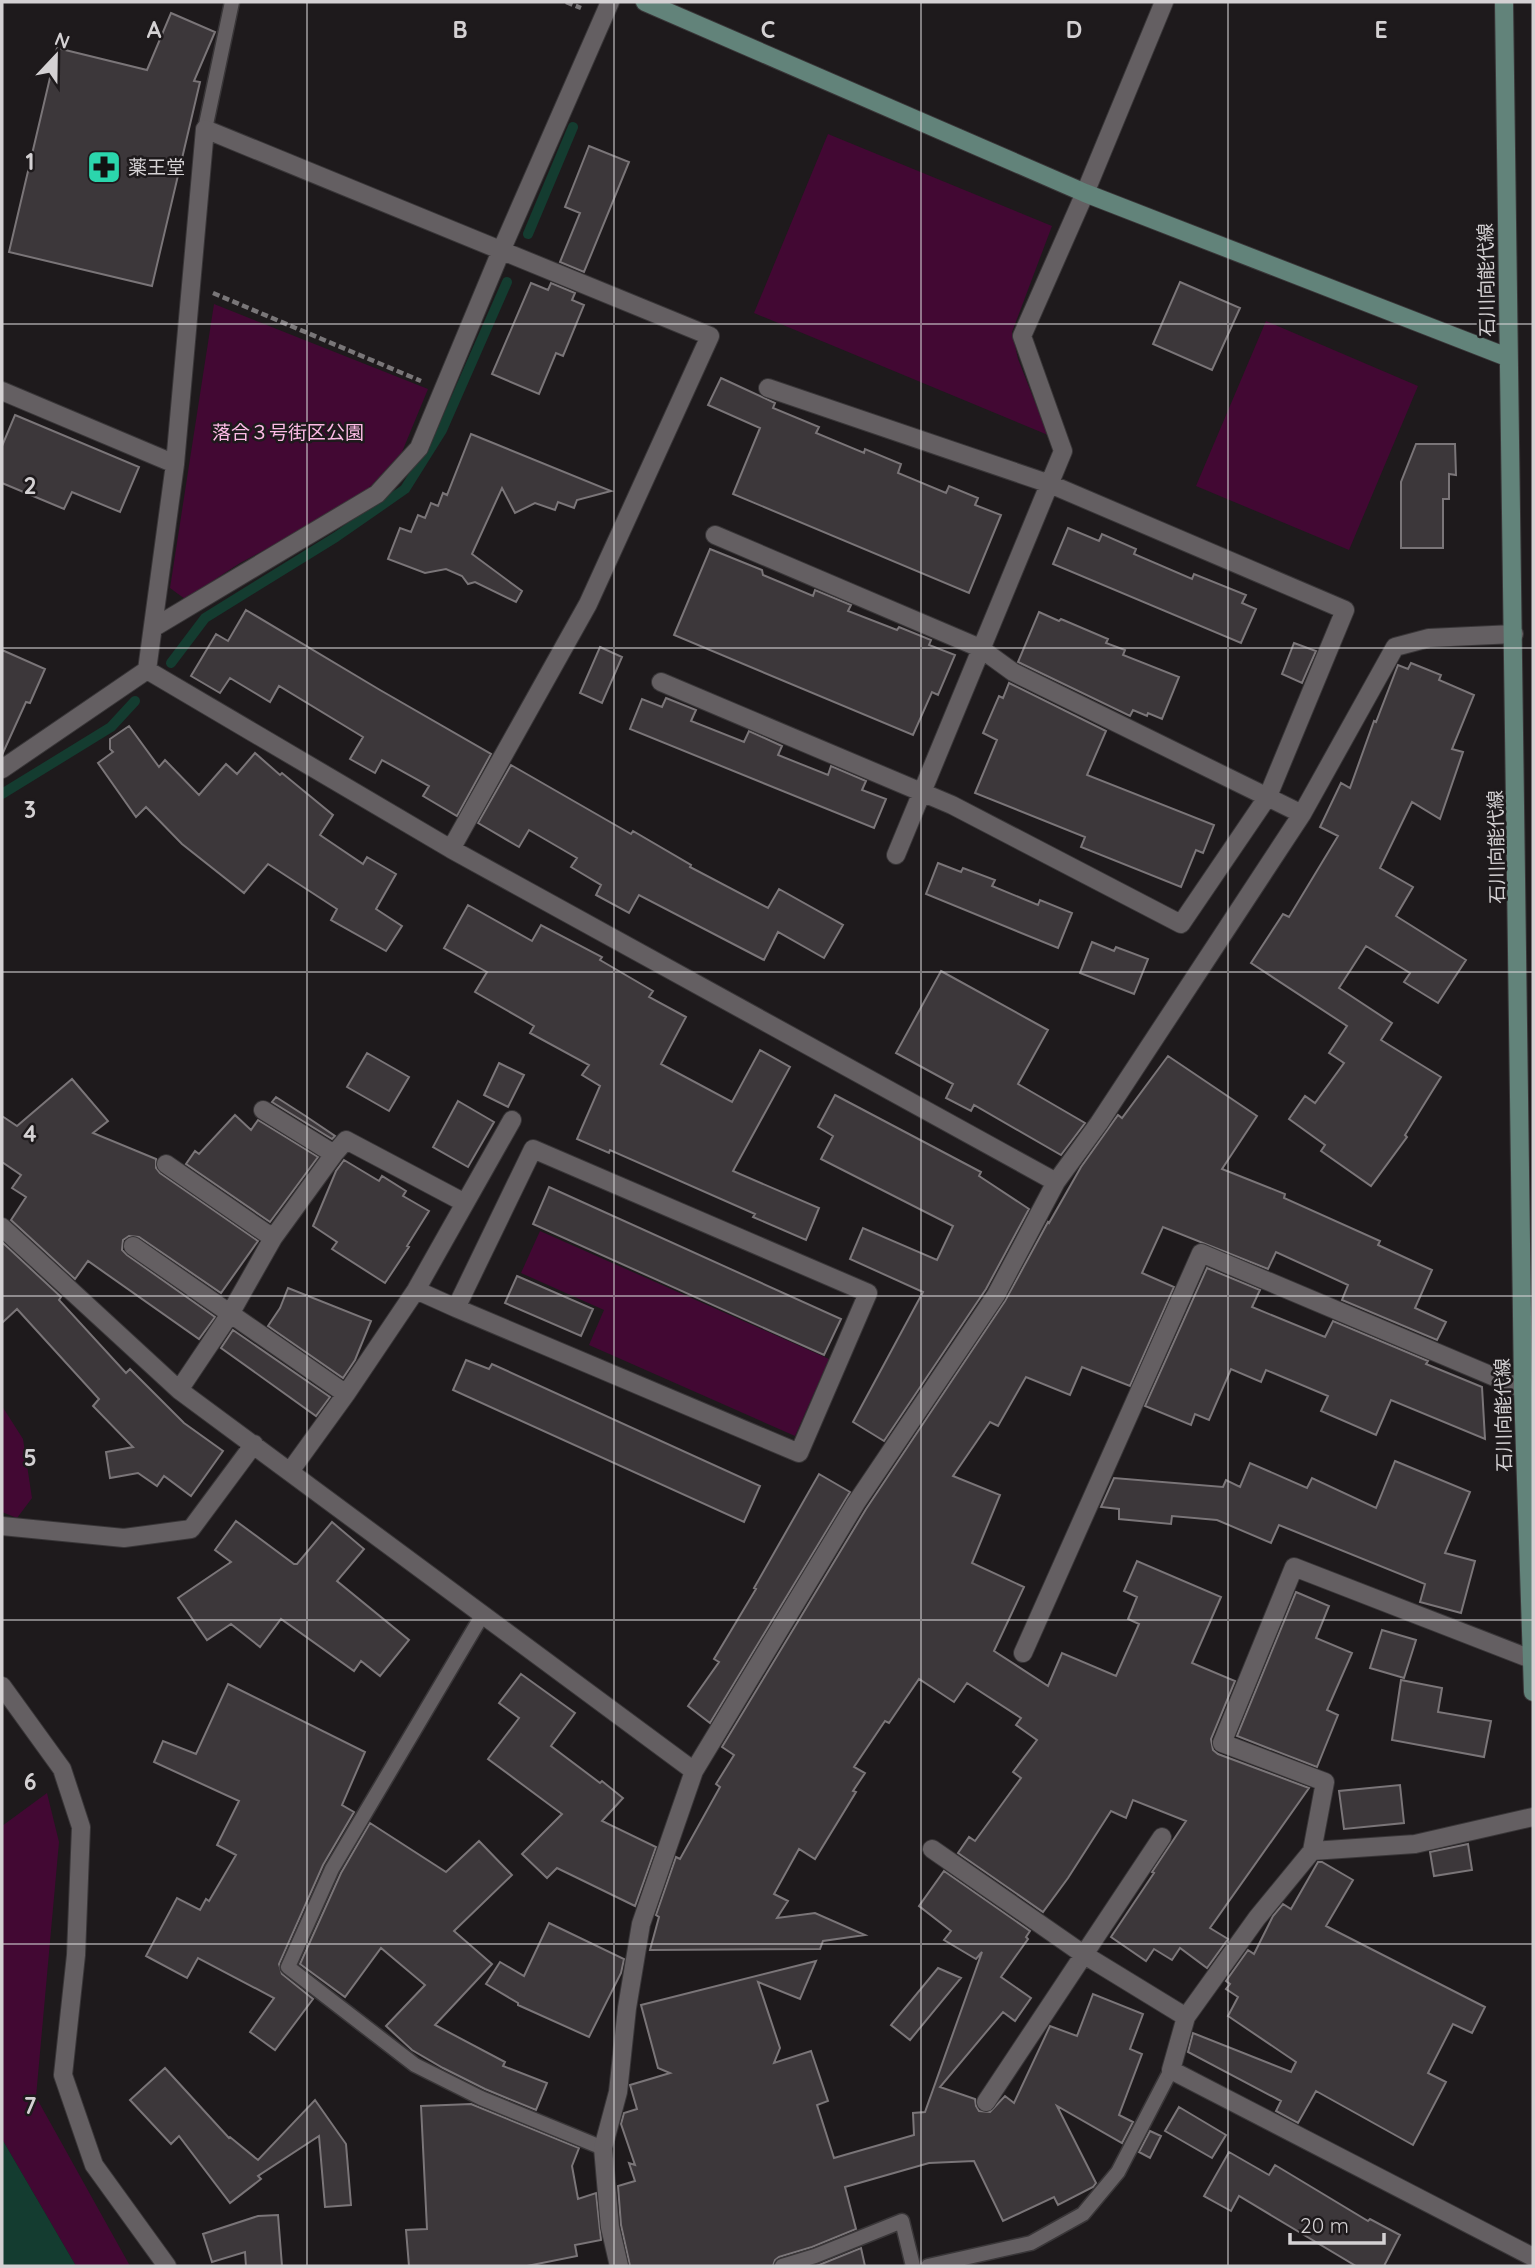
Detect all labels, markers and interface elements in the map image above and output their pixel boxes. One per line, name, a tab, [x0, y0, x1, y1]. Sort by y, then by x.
text: A	[147, 15, 162, 44]
text: B	[452, 15, 468, 44]
text: C	[761, 15, 775, 44]
text: D	[1066, 15, 1082, 44]
text: E	[1374, 15, 1388, 44]
north arrow	[21, 21, 91, 91]
text: N	[51, 26, 73, 54]
text: 1	[26, 147, 34, 176]
pharmacy icon: 薬王堂	[85, 148, 123, 186]
place label: 薬王堂	[128, 155, 185, 179]
street label: 石川向能代線	[1473, 223, 1499, 337]
park label: 落合３号街区公園	[212, 420, 364, 444]
text: 2	[23, 471, 37, 500]
street label: 石川向能代線	[1483, 790, 1509, 904]
text: 3	[24, 795, 36, 824]
text: 4	[23, 1119, 37, 1148]
street label: 石川向能代線	[1490, 1358, 1516, 1472]
text: 5	[23, 1443, 37, 1472]
text: 6	[24, 1767, 36, 1796]
text: 7	[24, 2091, 37, 2120]
scale bar	[1290, 2202, 1384, 2246]
text: 20 m	[1300, 2212, 1349, 2238]

